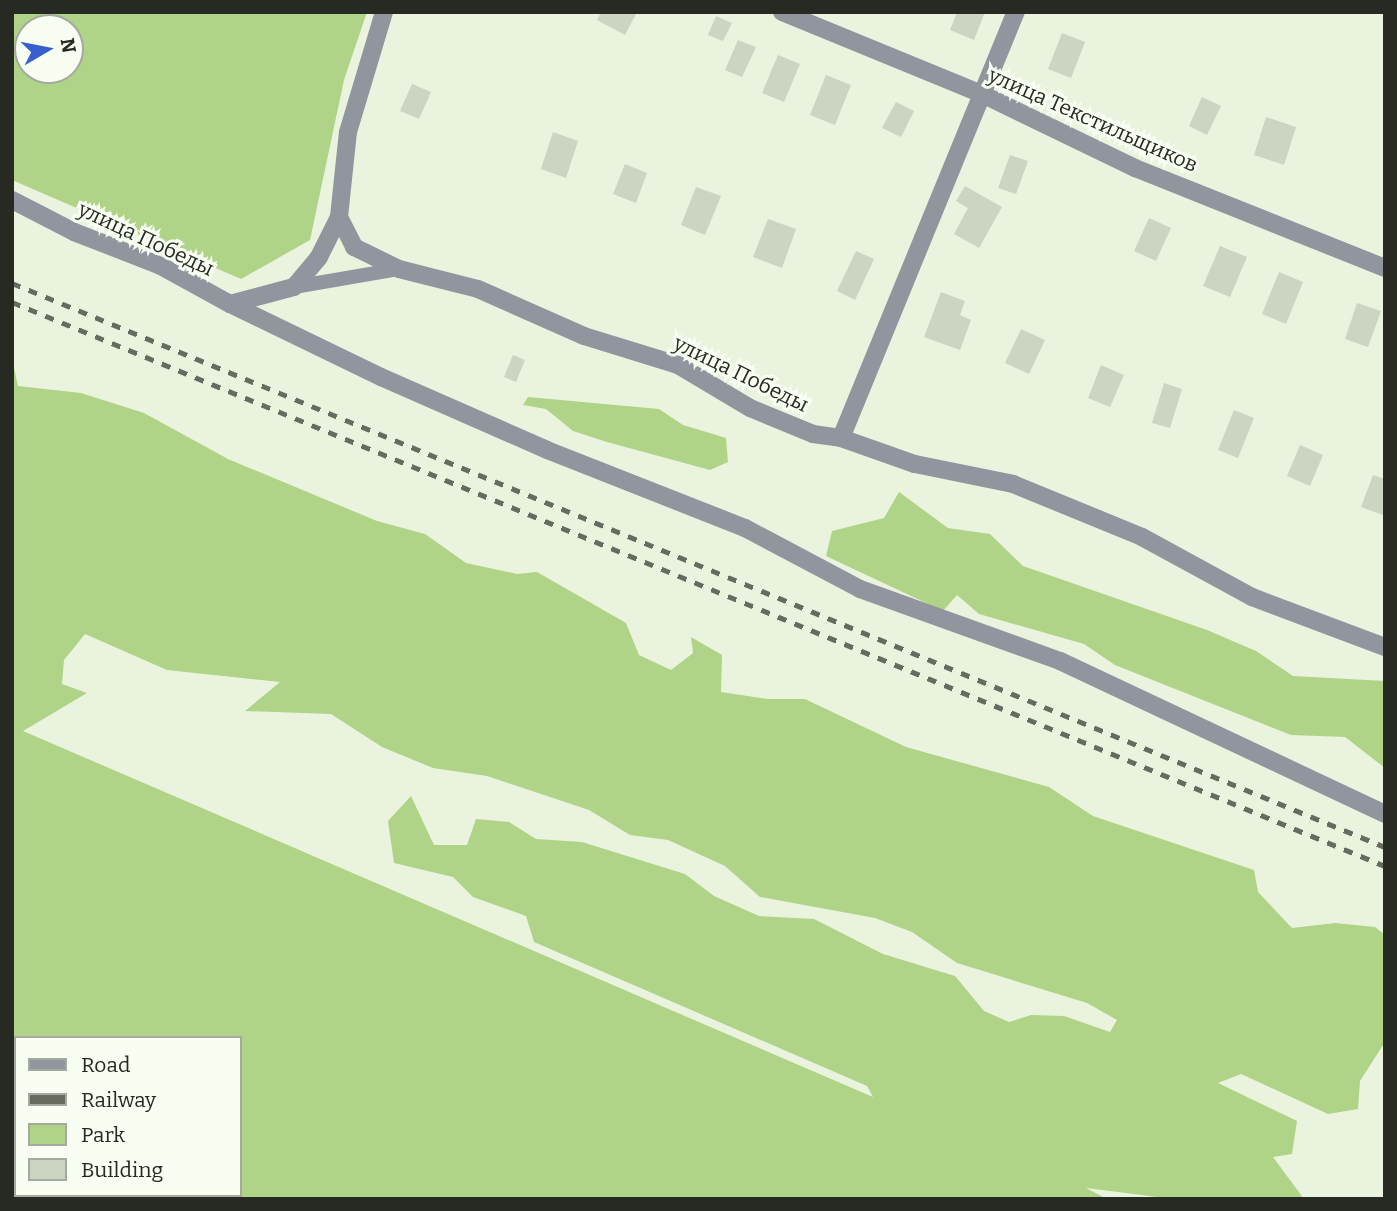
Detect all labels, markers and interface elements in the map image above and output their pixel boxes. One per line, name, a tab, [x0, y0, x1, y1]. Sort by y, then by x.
north arrow	[14, 14, 84, 84]
text: N	[56, 36, 81, 55]
street label: улица Текстильщиков	[984, 62, 1202, 178]
street label: улица Победы	[74, 197, 218, 281]
street label: улица Победы	[669, 330, 813, 418]
legend	[14, 1036, 242, 1197]
text: Road	[81, 1052, 130, 1078]
text: Railway	[81, 1087, 156, 1113]
text: Park	[81, 1122, 125, 1148]
text: Building	[81, 1157, 163, 1183]

